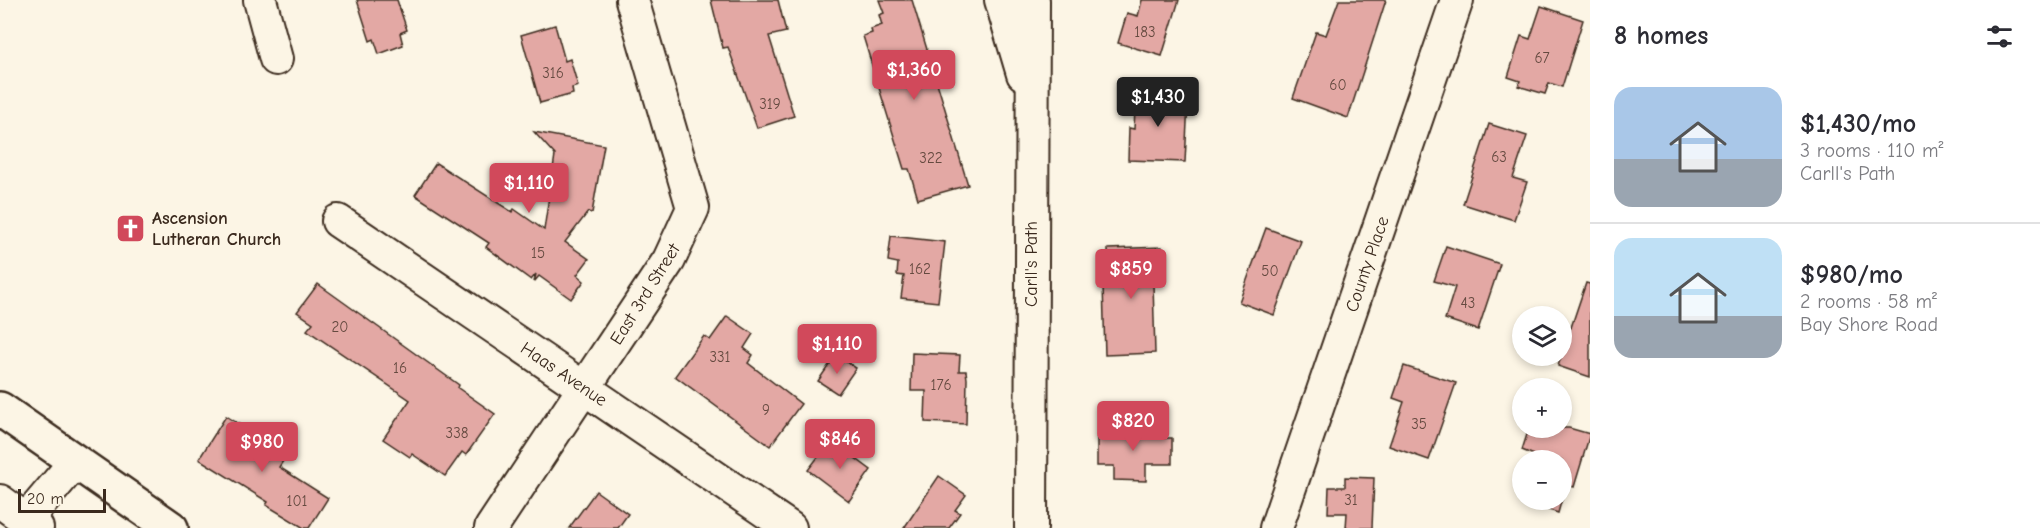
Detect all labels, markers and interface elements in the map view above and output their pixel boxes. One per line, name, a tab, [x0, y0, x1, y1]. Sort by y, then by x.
icon: filters	[1983, 20, 2016, 53]
text: 8 homes	[1614, 21, 1708, 51]
house number: 183	[1134, 23, 1156, 41]
house number: 67	[1534, 49, 1550, 67]
pin: $1,360	[865, 50, 963, 101]
text: $1,360	[886, 58, 942, 81]
house number: 316	[542, 64, 564, 82]
house number: 60	[1329, 76, 1347, 94]
pin: $1,430	[1109, 77, 1207, 128]
text: $1,430	[1131, 85, 1185, 108]
house number: 319	[759, 95, 781, 113]
text: $1,430/mo	[1800, 109, 1916, 139]
icon: home	[1662, 111, 1734, 183]
text: 3 rooms · 110 m²	[1800, 139, 1944, 162]
house number: 63	[1491, 148, 1507, 166]
house number: 322	[919, 149, 943, 167]
text: Carll's Path	[1800, 162, 1895, 185]
pin: $1,110	[480, 163, 578, 214]
text: $1,110	[504, 171, 554, 194]
place label: Ascension Lutheran Church	[152, 208, 281, 250]
church icon: Ascension Lutheran Church	[115, 212, 147, 244]
street label: County Place	[1341, 213, 1394, 315]
street label: Carll's Path	[1021, 221, 1042, 307]
street label: East 3rd Street	[606, 239, 685, 349]
house number: 15	[531, 244, 545, 262]
pin: $859	[1095, 249, 1167, 300]
text: $859	[1109, 257, 1153, 280]
house number: 162	[909, 260, 931, 278]
text: $980/mo	[1800, 260, 1903, 290]
house number: 50	[1261, 262, 1279, 280]
icon: home	[1662, 262, 1734, 334]
text: 2 rooms · 58 m²	[1800, 290, 1937, 313]
house number: 43	[1461, 294, 1475, 312]
map controls	[1512, 306, 1572, 510]
button: layers	[1512, 306, 1572, 366]
text: Bay Shore Road	[1800, 313, 1938, 336]
house number: 20	[332, 318, 348, 336]
pin: $1,110	[788, 324, 886, 375]
text: $1,110	[812, 332, 862, 355]
street label: Haas Avenue	[516, 338, 611, 411]
house number: 331	[709, 348, 731, 366]
house number: 16	[393, 359, 407, 377]
house number: 176	[930, 376, 952, 394]
button: +	[1512, 378, 1572, 438]
house number: 9	[762, 401, 770, 419]
pin: $820	[1097, 401, 1169, 452]
text: $820	[1111, 409, 1155, 432]
house number: 35	[1411, 415, 1427, 433]
pin: $846	[804, 419, 876, 470]
pin: $980	[226, 422, 298, 473]
house number: 338	[446, 424, 468, 442]
text: $846	[819, 427, 861, 450]
text: $980	[240, 430, 284, 453]
button: −	[1512, 450, 1572, 510]
scale bar	[18, 486, 106, 514]
text: 20 m	[27, 490, 64, 508]
house number: 31	[1344, 491, 1358, 509]
house number: 101	[286, 492, 308, 510]

